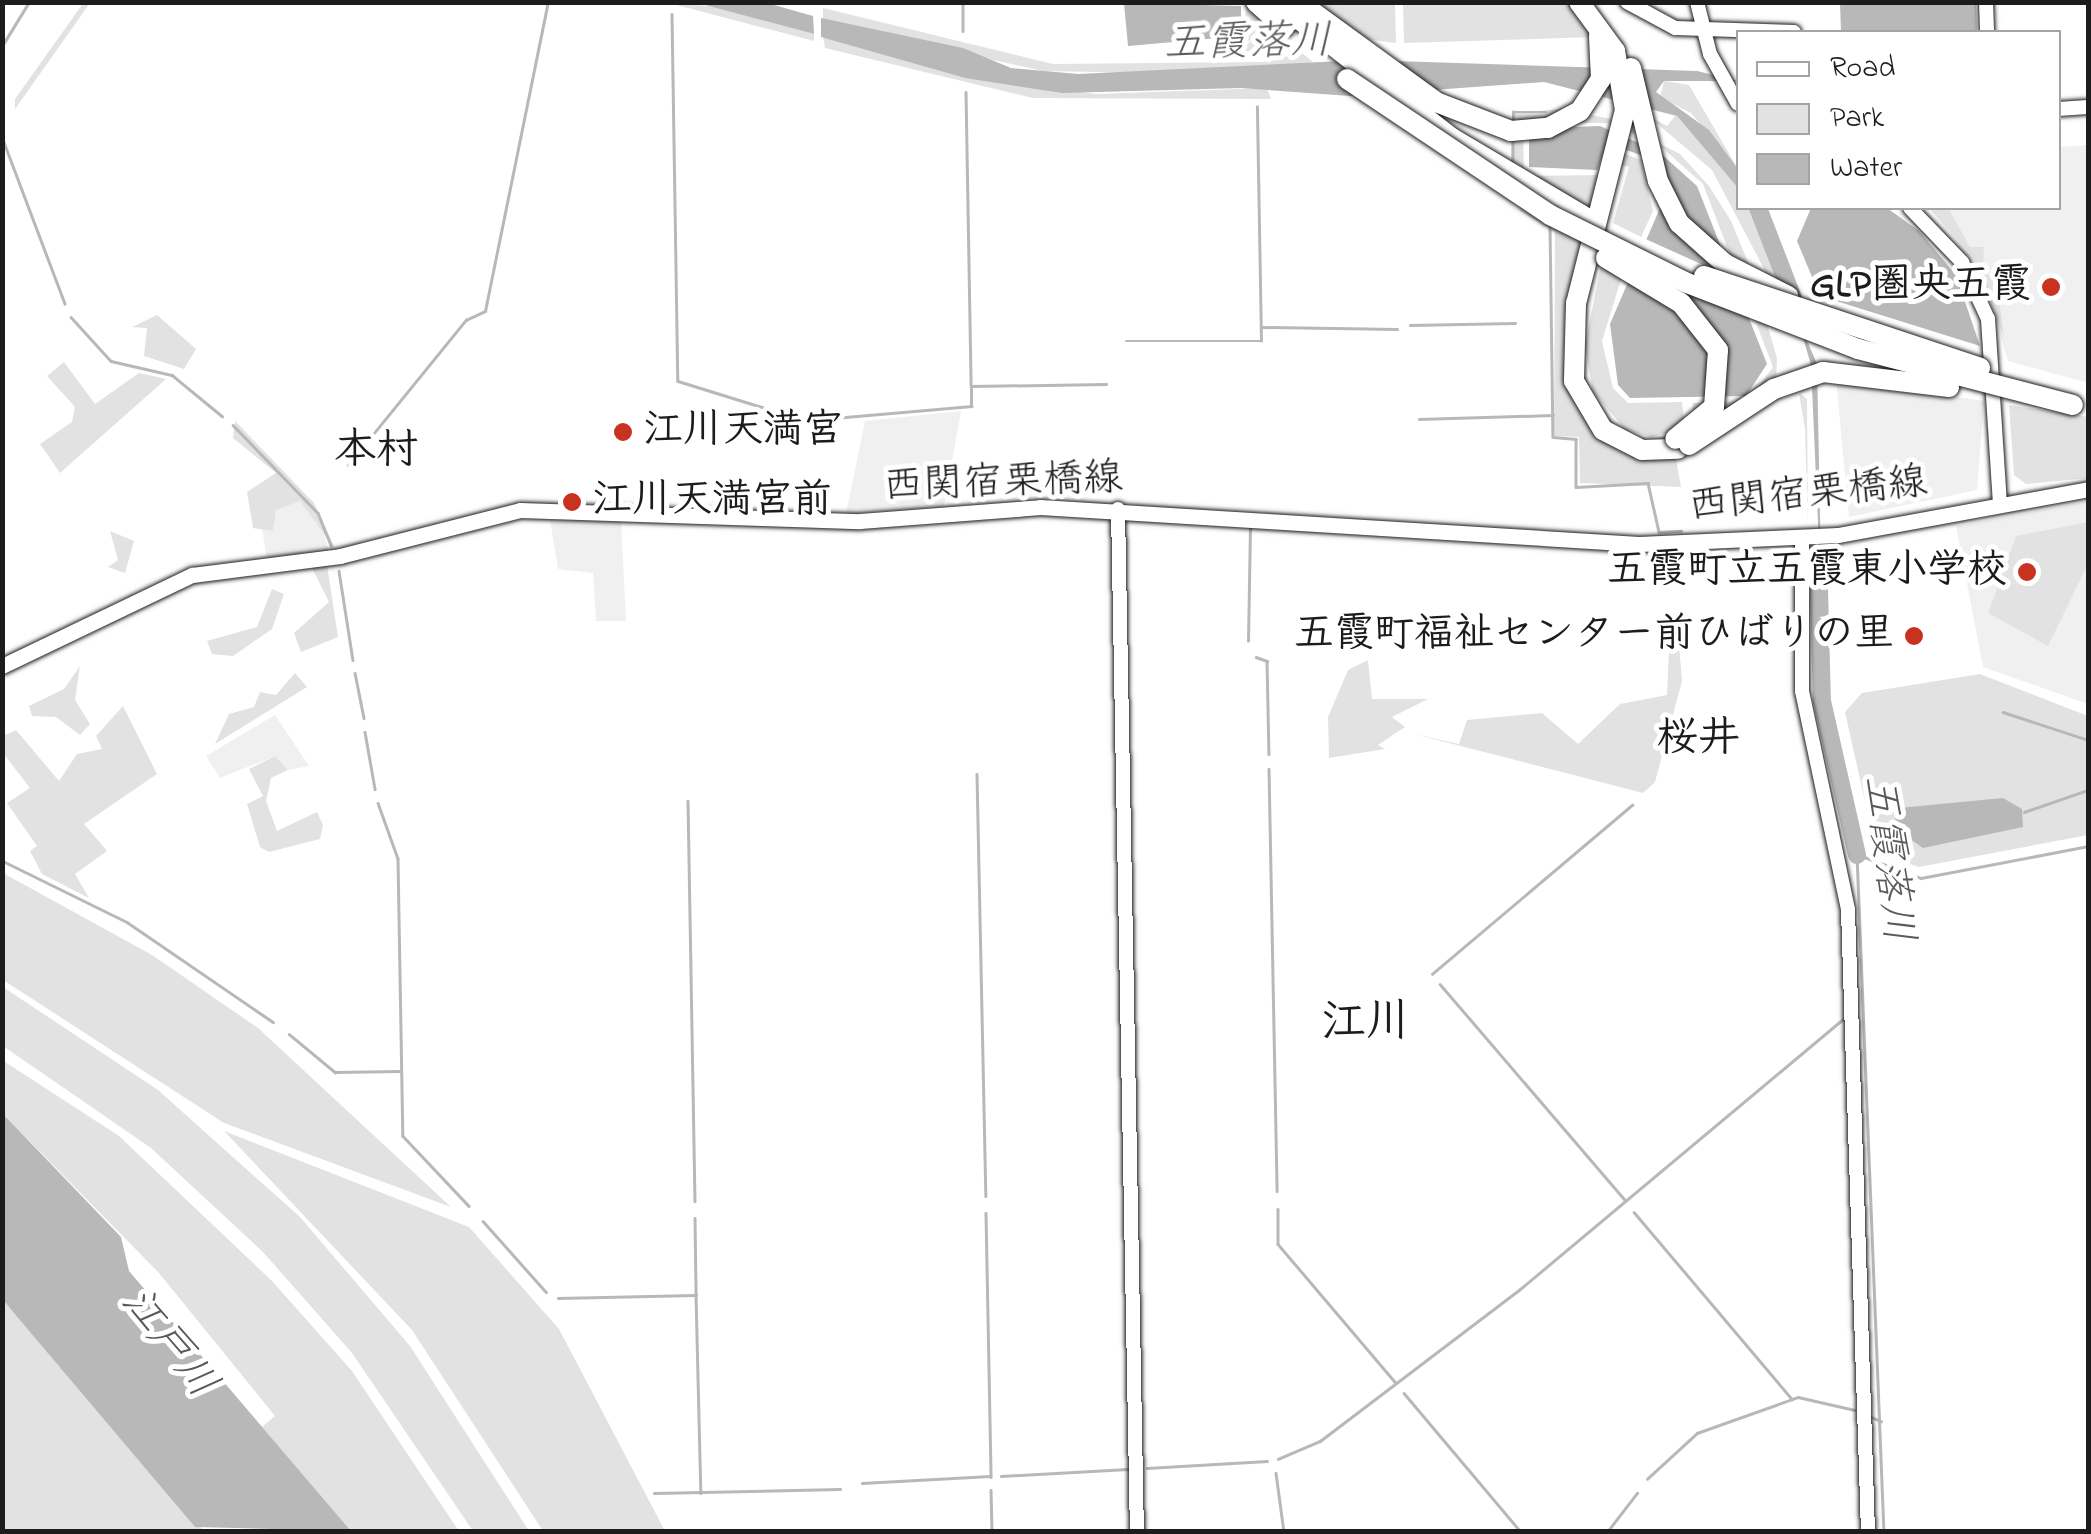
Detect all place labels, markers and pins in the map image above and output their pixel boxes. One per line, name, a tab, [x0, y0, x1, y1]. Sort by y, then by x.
place label: GLP圏央五霞	[1810, 263, 2031, 311]
marker: GLP圏央五霞	[2040, 276, 2062, 298]
place label: 江川天満宮	[643, 408, 843, 456]
marker: 江川天満宮	[612, 421, 634, 443]
place label: 江川天満宮前	[592, 478, 832, 526]
marker: 江川天満宮前	[561, 491, 583, 513]
place label: 五霞町立五霞東小学校	[1607, 548, 2007, 596]
marker: 五霞町立五霞東小学校	[2016, 561, 2038, 583]
place label: 五霞町福祉センター前ひばりの里	[1294, 612, 1894, 660]
marker: 五霞町福祉センター前ひばりの里	[1903, 625, 1925, 647]

